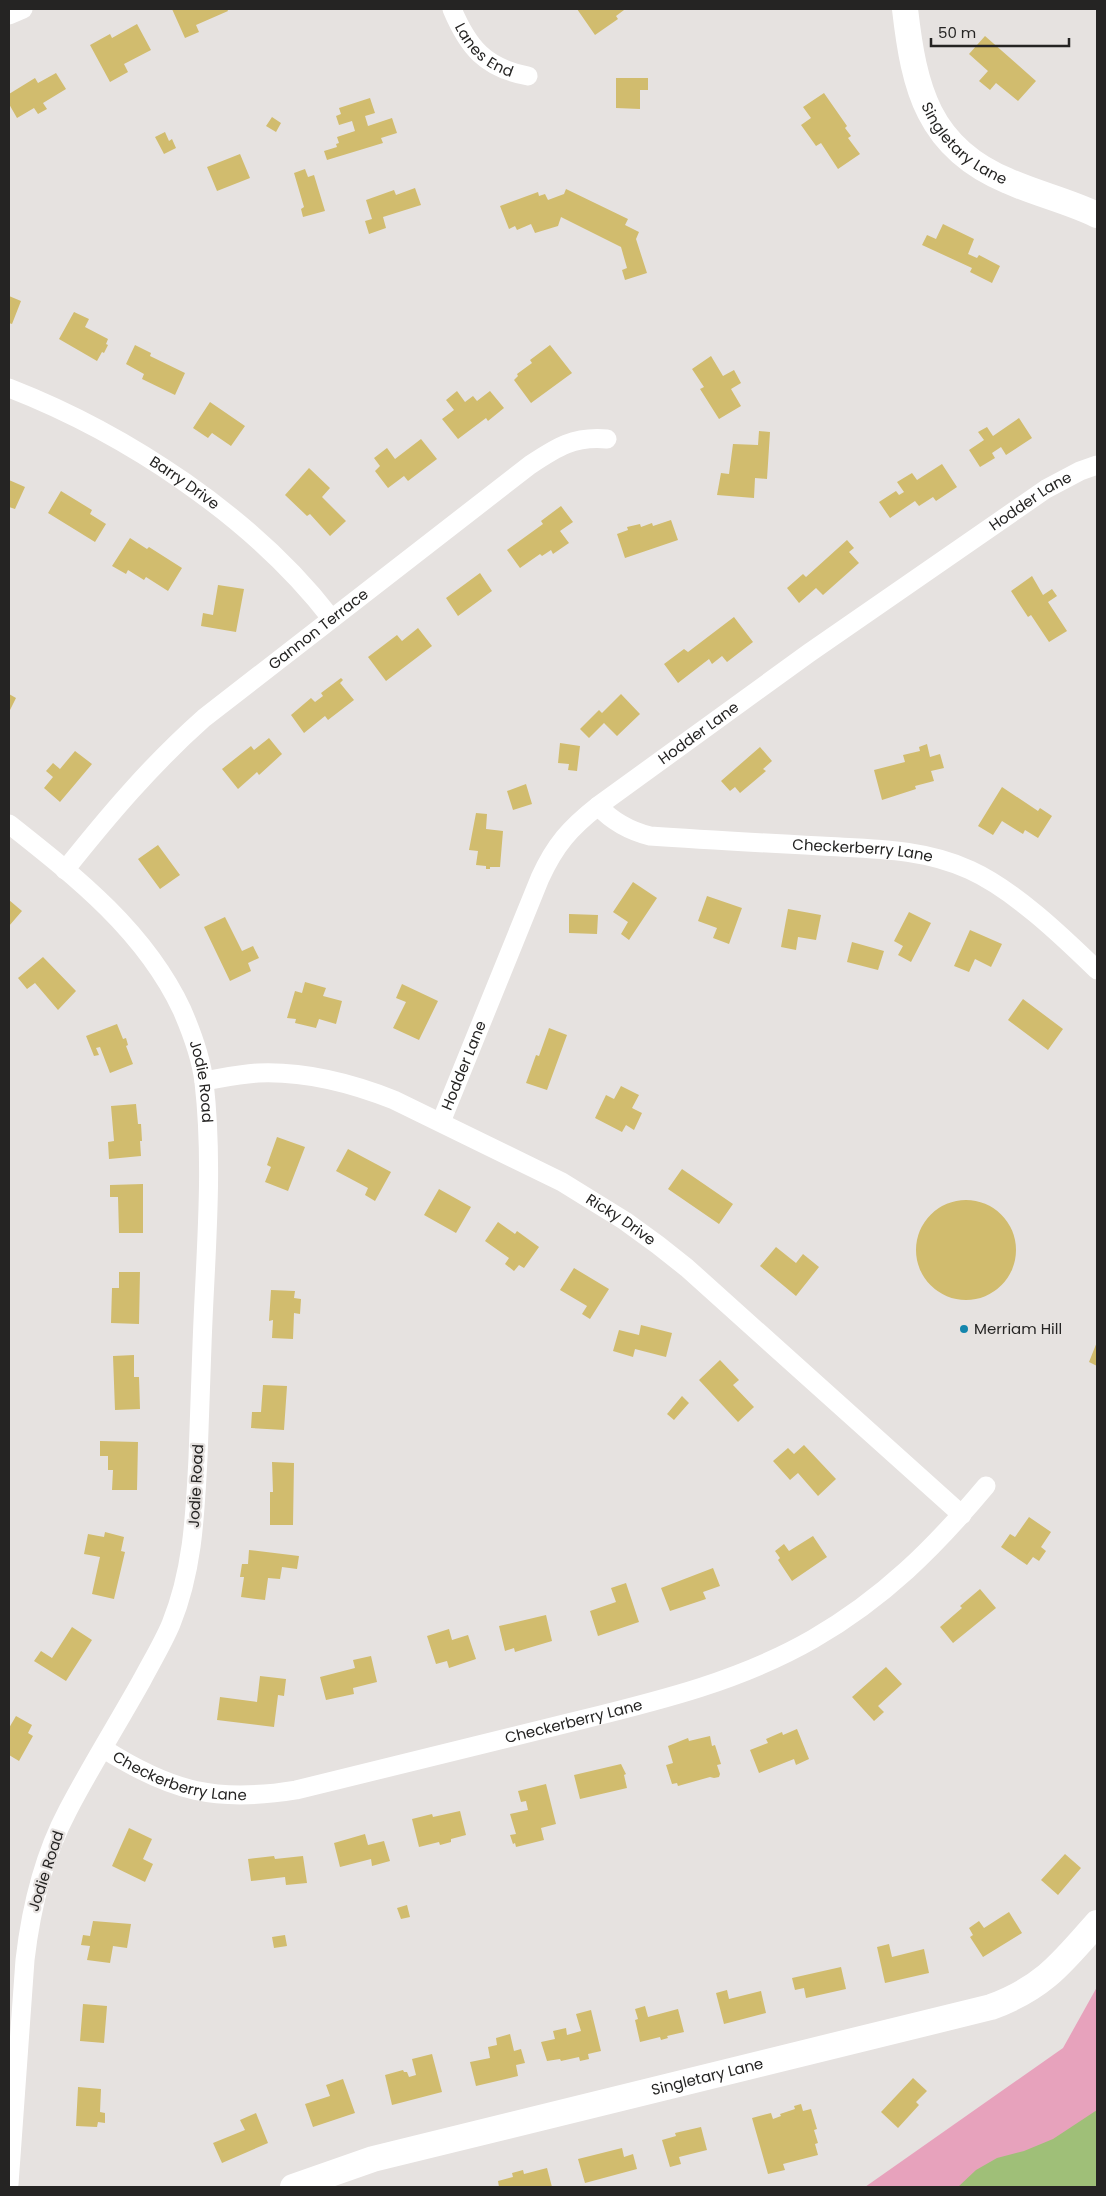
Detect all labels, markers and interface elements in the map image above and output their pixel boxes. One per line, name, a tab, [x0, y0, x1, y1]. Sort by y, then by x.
scale bar	[931, 15, 1068, 47]
street label: Lanes End	[450, 19, 517, 82]
text: 50 m	[938, 22, 976, 43]
street label: Singletary Lane	[917, 99, 1011, 189]
street label: Barry Drive	[146, 451, 224, 514]
street label: Hodder Lane	[985, 466, 1075, 535]
street label: Gannon Terrace	[264, 583, 372, 674]
street label: Hodder Lane	[654, 696, 743, 769]
street label: Checkerberry Lane	[792, 834, 935, 867]
street label: Hodder Lane	[436, 1017, 491, 1113]
street label: Jodie Road	[185, 1037, 218, 1123]
street label: Ricky Drive	[582, 1188, 660, 1250]
place label: Merriam Hill	[974, 1318, 1062, 1339]
marker: Merriam Hill	[958, 1323, 970, 1335]
street label: Jodie Road	[183, 1444, 208, 1528]
street label: Checkerberry Lane	[503, 1694, 645, 1748]
street label: Checkerberry Lane	[109, 1746, 247, 1805]
street label: Jodie Road	[23, 1828, 68, 1914]
street label: Singletary Lane	[649, 2052, 765, 2100]

